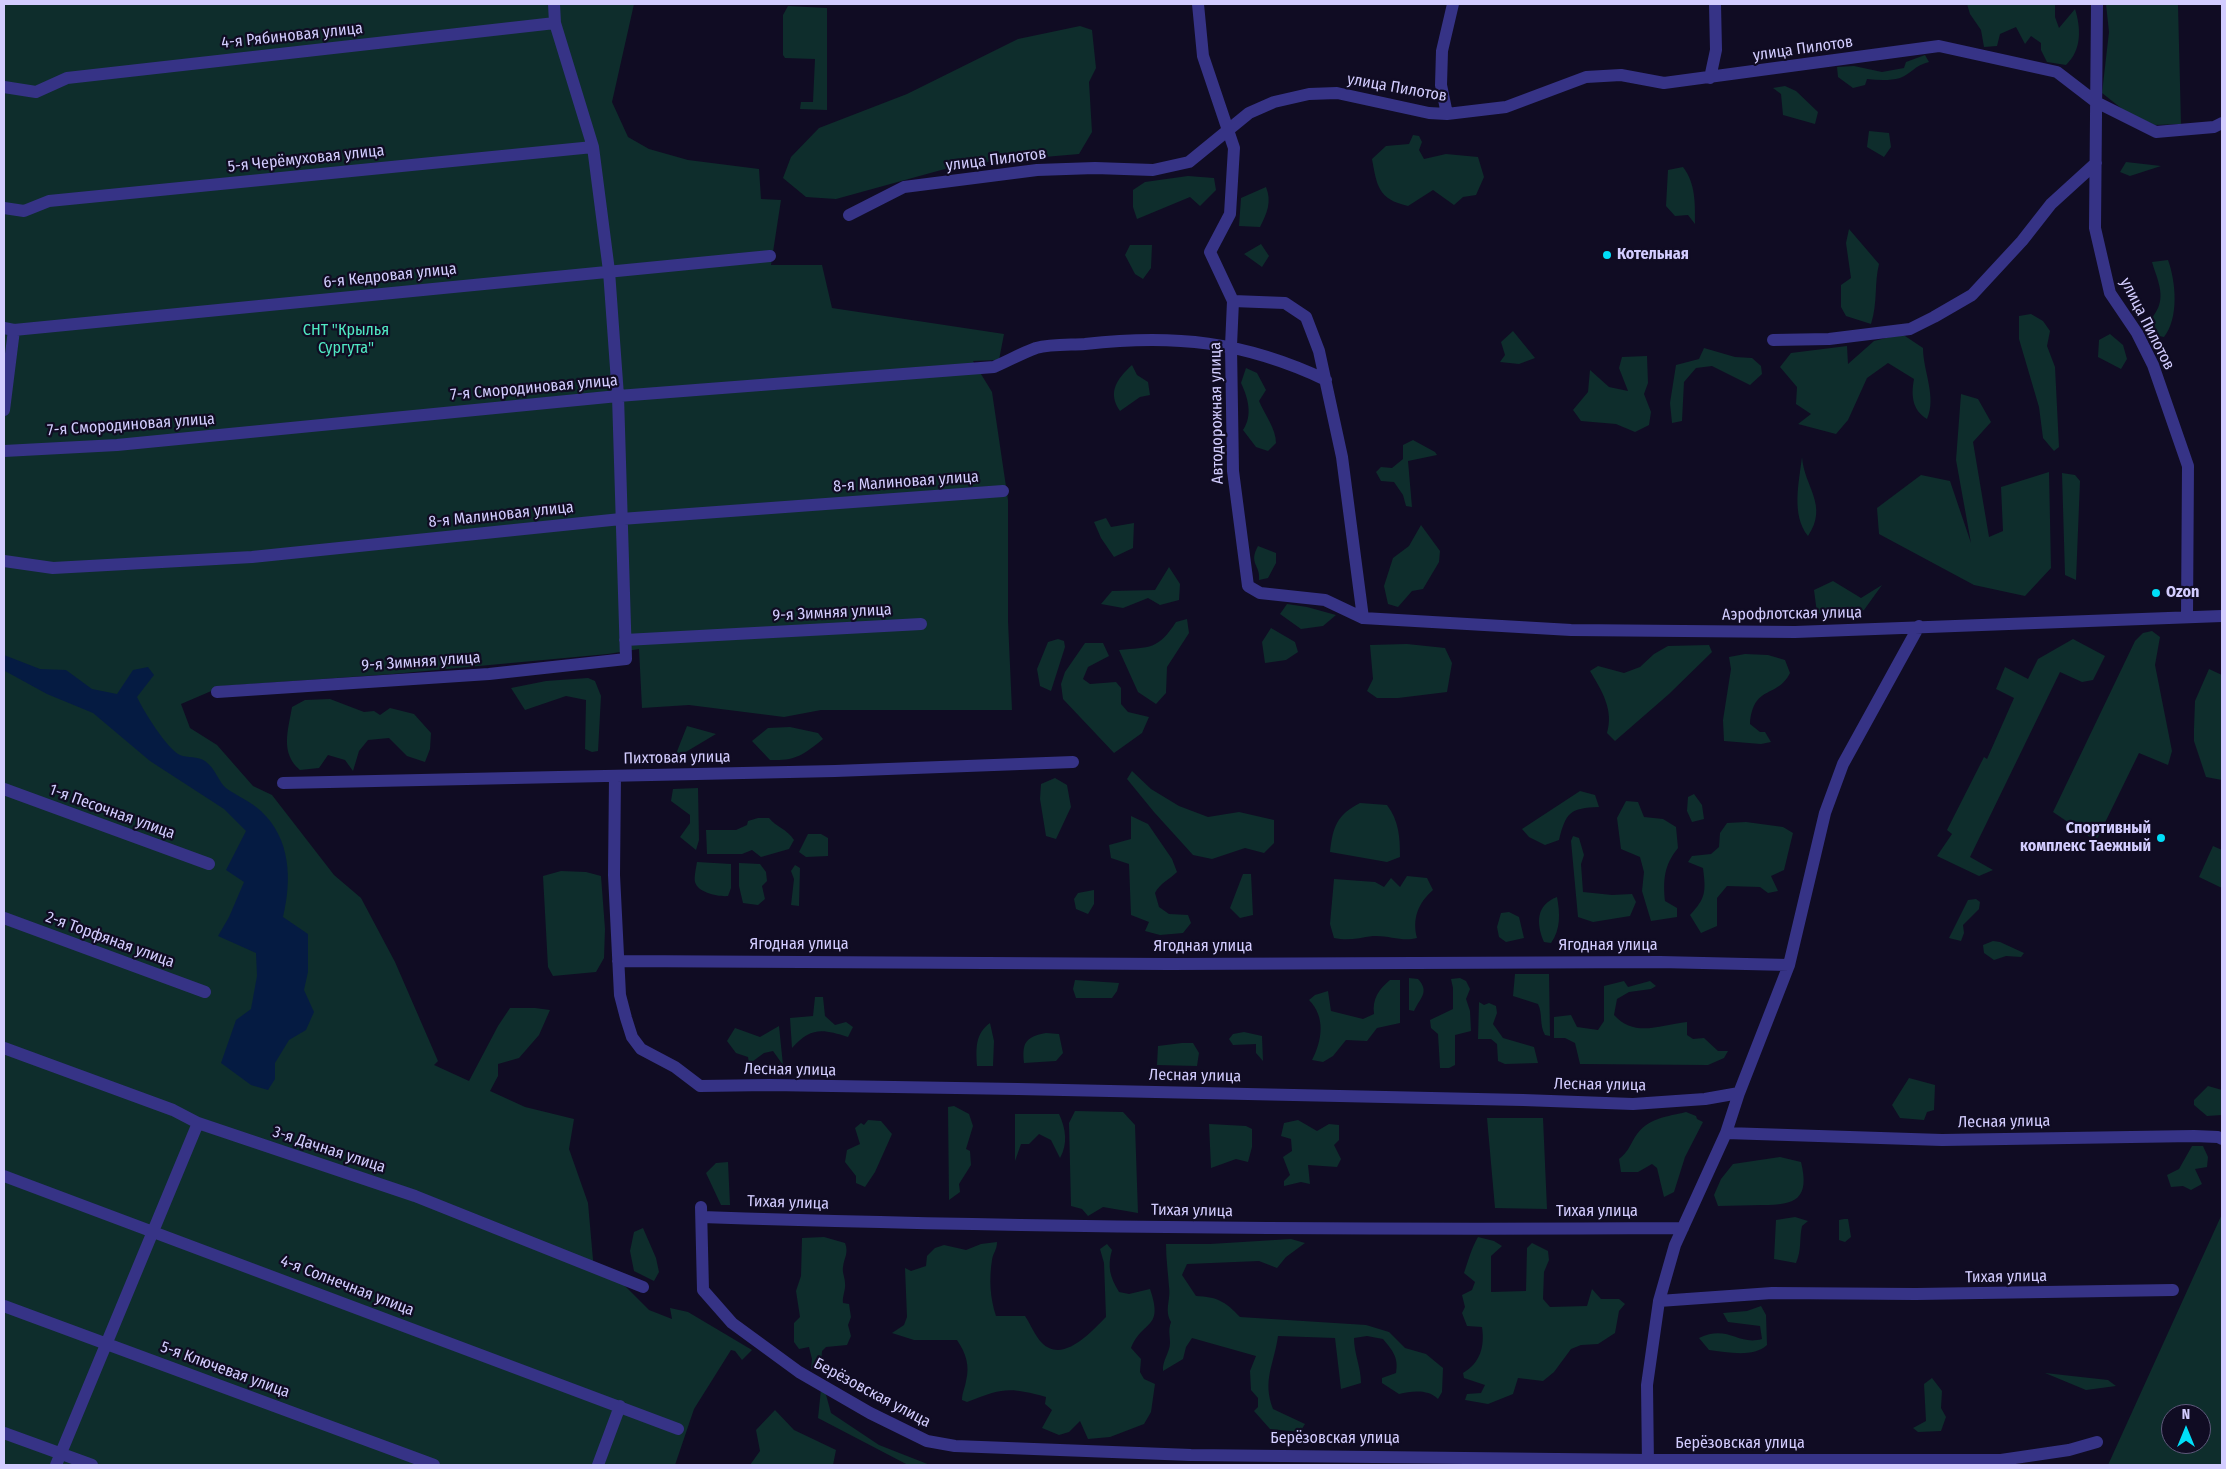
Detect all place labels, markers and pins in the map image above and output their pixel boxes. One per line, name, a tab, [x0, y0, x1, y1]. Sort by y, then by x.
place label: Котельная	[1617, 245, 1689, 265]
marker: Котельная	[1601, 249, 1613, 261]
place label: Ozon	[2166, 583, 2199, 603]
marker: Ozon	[2150, 587, 2162, 599]
place label: Спортивный комплекс Таежный	[2020, 819, 2151, 857]
marker: Спортивный комплекс Таежный	[2155, 832, 2167, 844]

